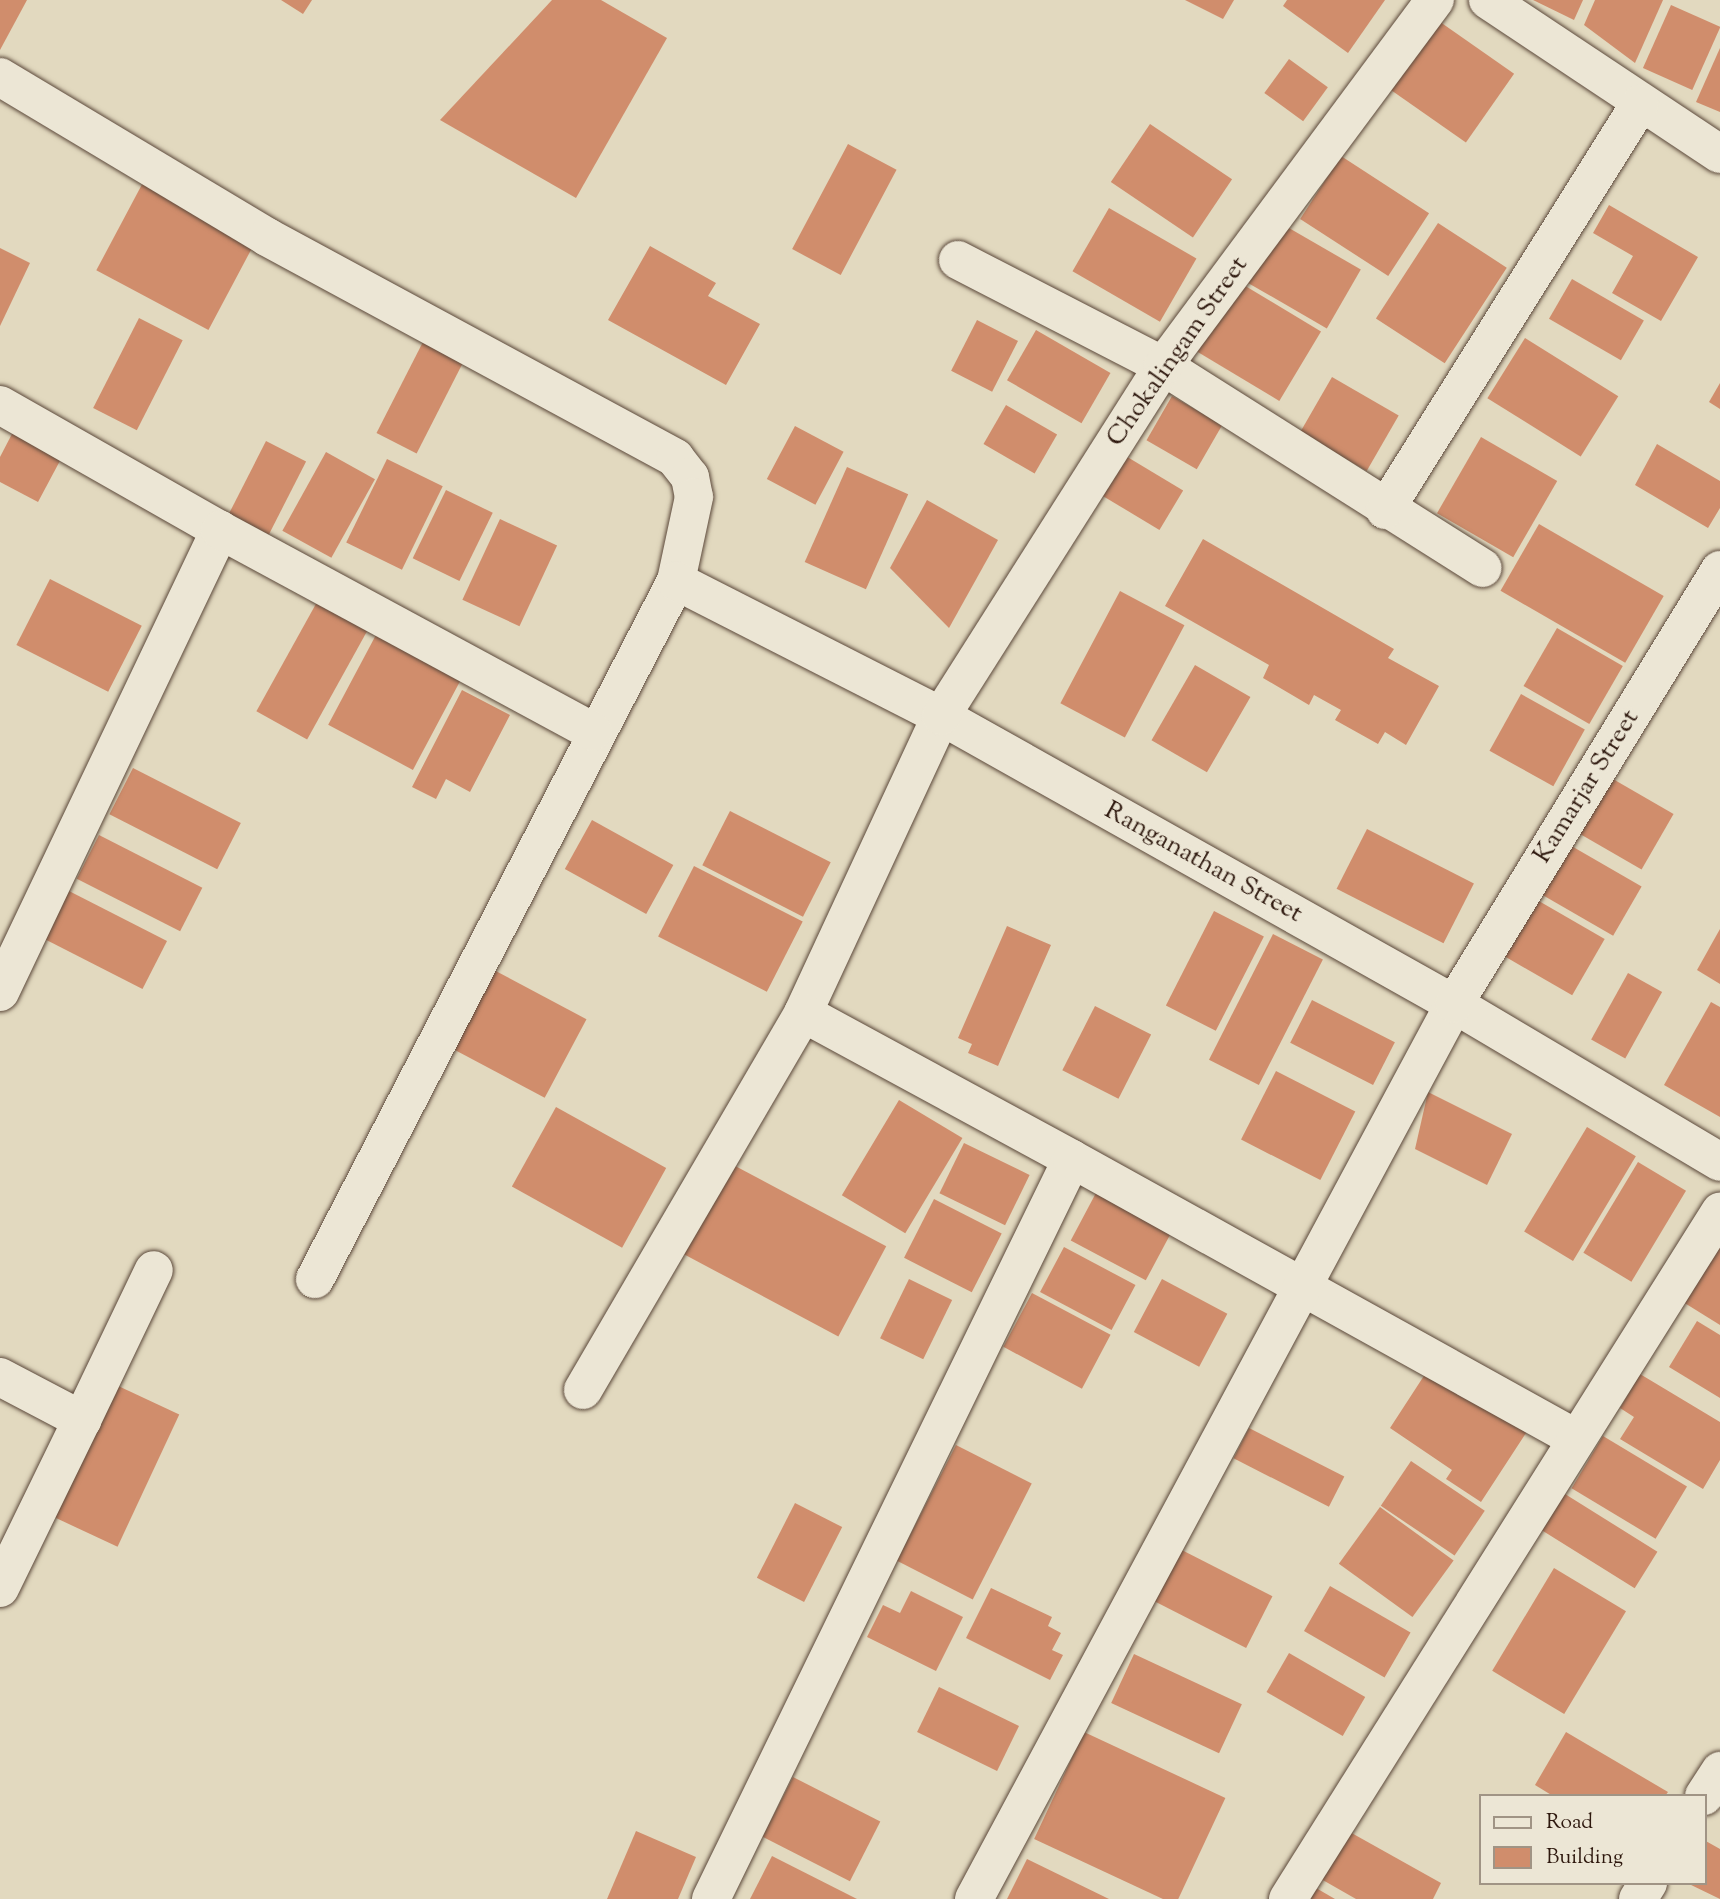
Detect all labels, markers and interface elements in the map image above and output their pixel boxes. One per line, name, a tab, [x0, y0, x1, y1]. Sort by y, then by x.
street label: Chokalingam Street	[1101, 251, 1255, 453]
street label: Kamarjar Street	[1527, 705, 1647, 869]
street label: Ranganathan Street	[1098, 796, 1308, 930]
legend	[1478, 1794, 1706, 1885]
text: Road	[1546, 1808, 1593, 1838]
text: Building	[1546, 1843, 1623, 1873]

